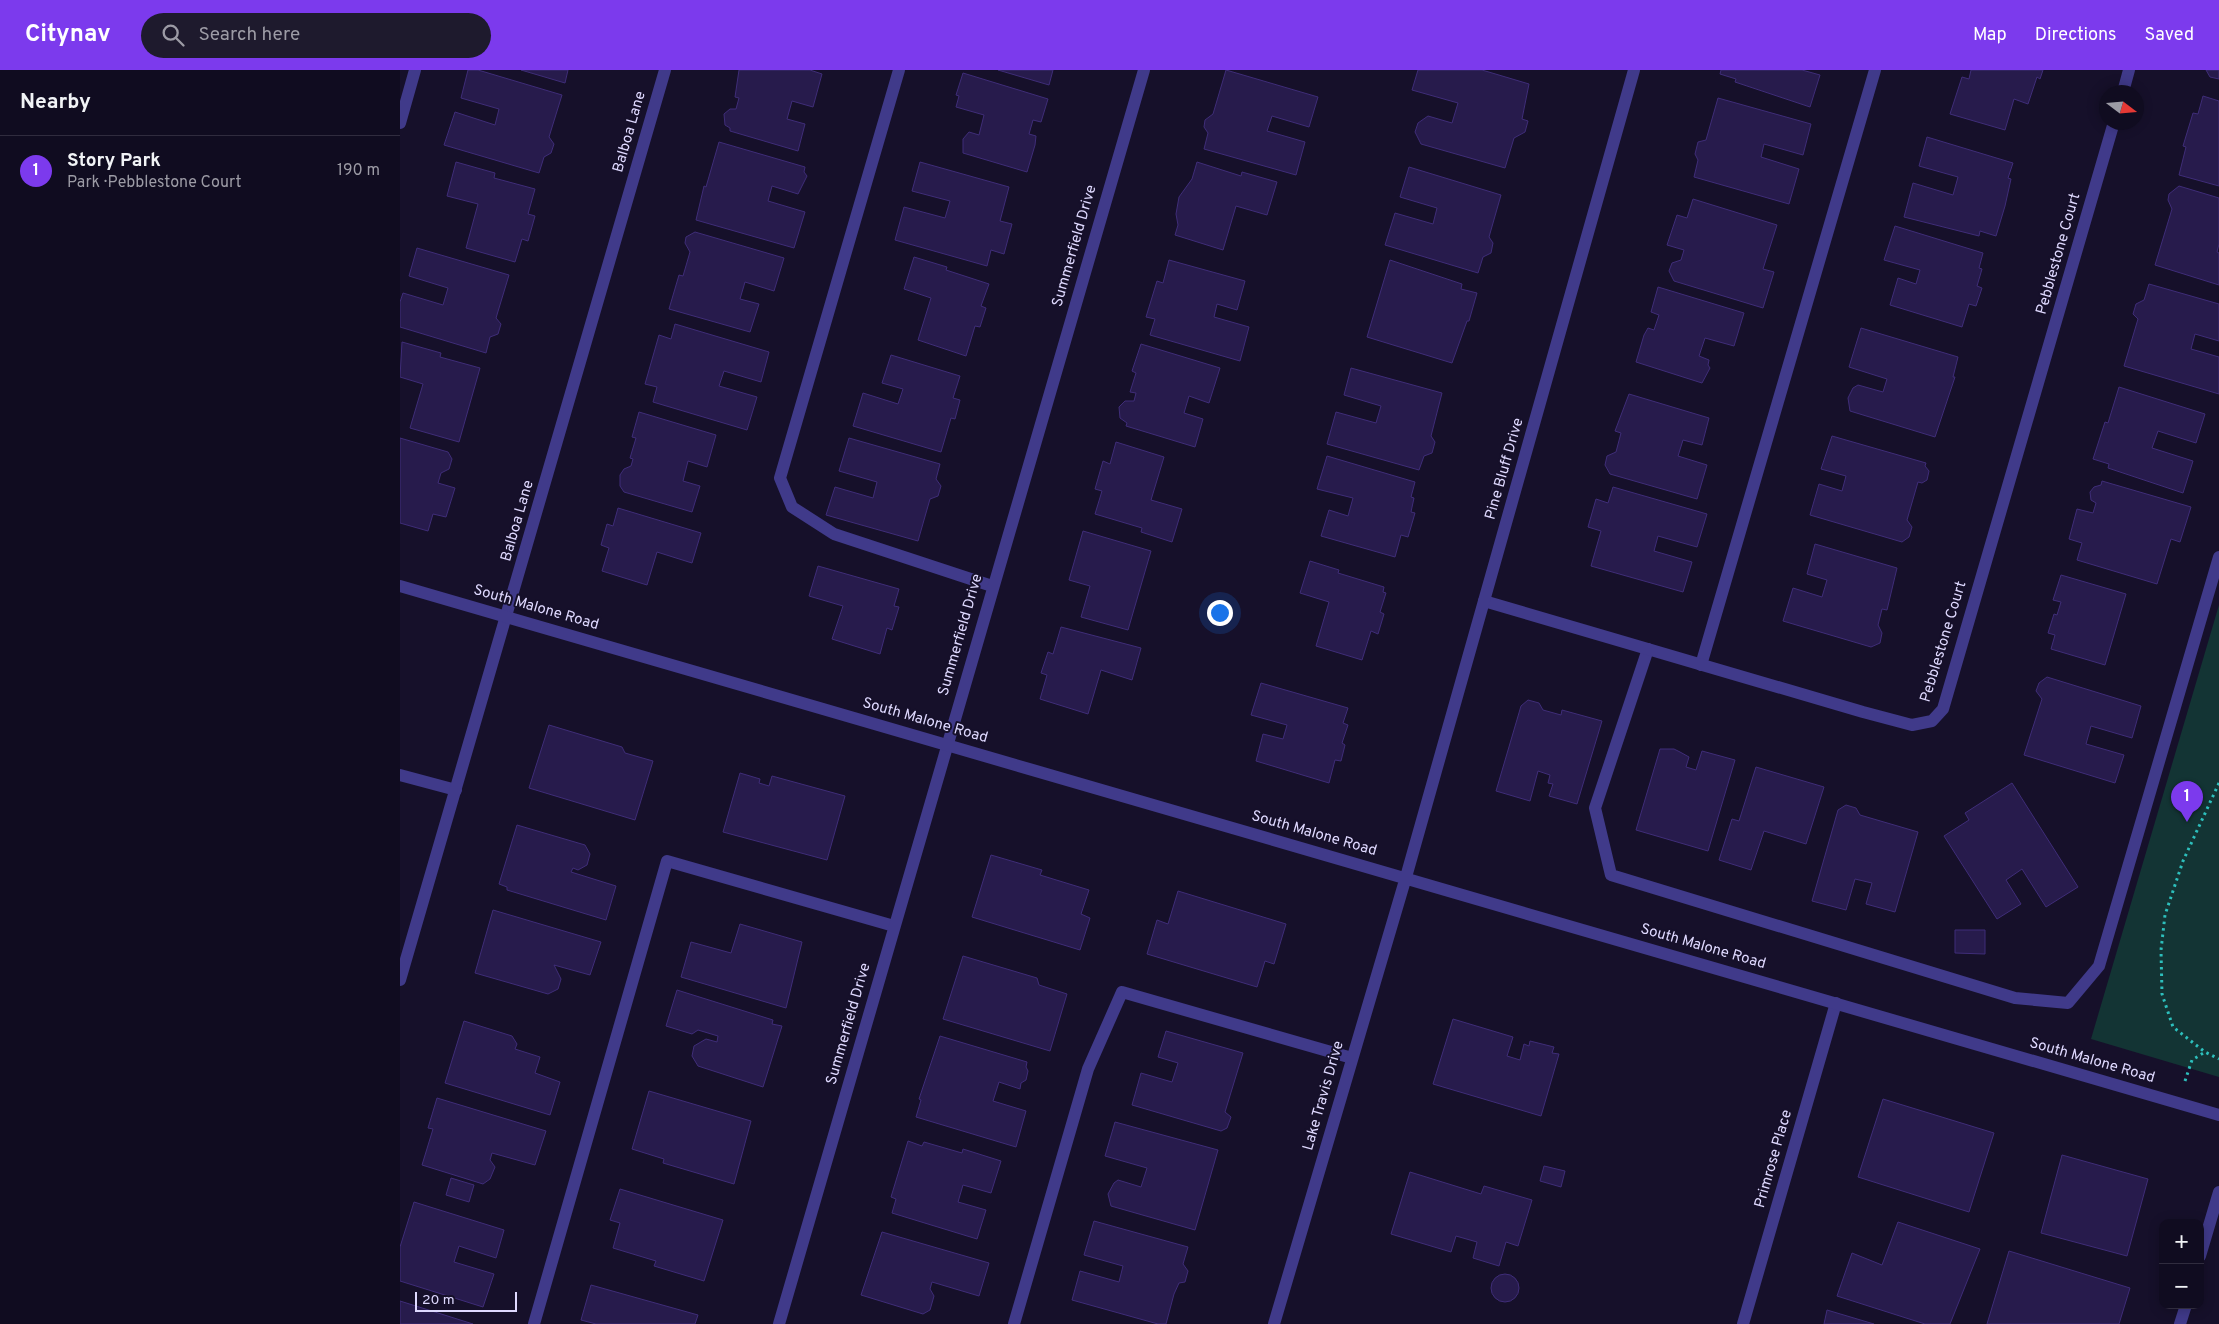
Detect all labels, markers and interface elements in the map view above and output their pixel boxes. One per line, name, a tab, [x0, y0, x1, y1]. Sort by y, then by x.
search box	[141, 13, 491, 58]
text: Citynav	[25, 20, 111, 50]
icon: search	[159, 21, 187, 49]
text: Search here	[199, 23, 300, 47]
text: Map	[1973, 24, 2007, 47]
text: Directions	[2035, 24, 2117, 47]
text: Saved	[2145, 24, 2194, 47]
north arrow	[2099, 85, 2144, 130]
text: Nearby	[20, 89, 91, 116]
street label: Balboa Lane	[609, 89, 651, 175]
text: Story Park	[67, 149, 161, 173]
text: 1	[33, 161, 39, 181]
text: 190 m	[337, 161, 380, 181]
text: Park · Pebblestone Court	[67, 173, 242, 193]
street label: Summerfield Drive	[1049, 183, 1101, 309]
street label: Pebblestone Court	[2033, 191, 2085, 317]
street label: Pine Bluff Drive	[1481, 416, 1529, 522]
street label: Balboa Lane	[497, 478, 539, 564]
street label: Summerfield Drive	[935, 572, 987, 698]
street label: Pebblestone Court	[1917, 579, 1971, 705]
street label: South Malone Road	[471, 581, 601, 635]
your location	[1207, 600, 1233, 626]
street label: South Malone Road	[860, 694, 990, 748]
pin: 1	[2171, 781, 2203, 822]
street label: South Malone Road	[1249, 807, 1379, 861]
street label: South Malone Road	[1638, 920, 1768, 974]
street label: Summerfield Drive	[823, 961, 875, 1087]
street label: South Malone Road	[2027, 1034, 2157, 1088]
street label: Lake Travis Drive	[1299, 1039, 1349, 1153]
street label: Primrose Place	[1751, 1108, 1797, 1210]
map controls	[2159, 1219, 2204, 1309]
button: +	[2159, 1219, 2204, 1264]
button: −	[2159, 1264, 2204, 1309]
scale bar	[415, 1289, 518, 1312]
text: 20 m	[422, 1292, 455, 1309]

